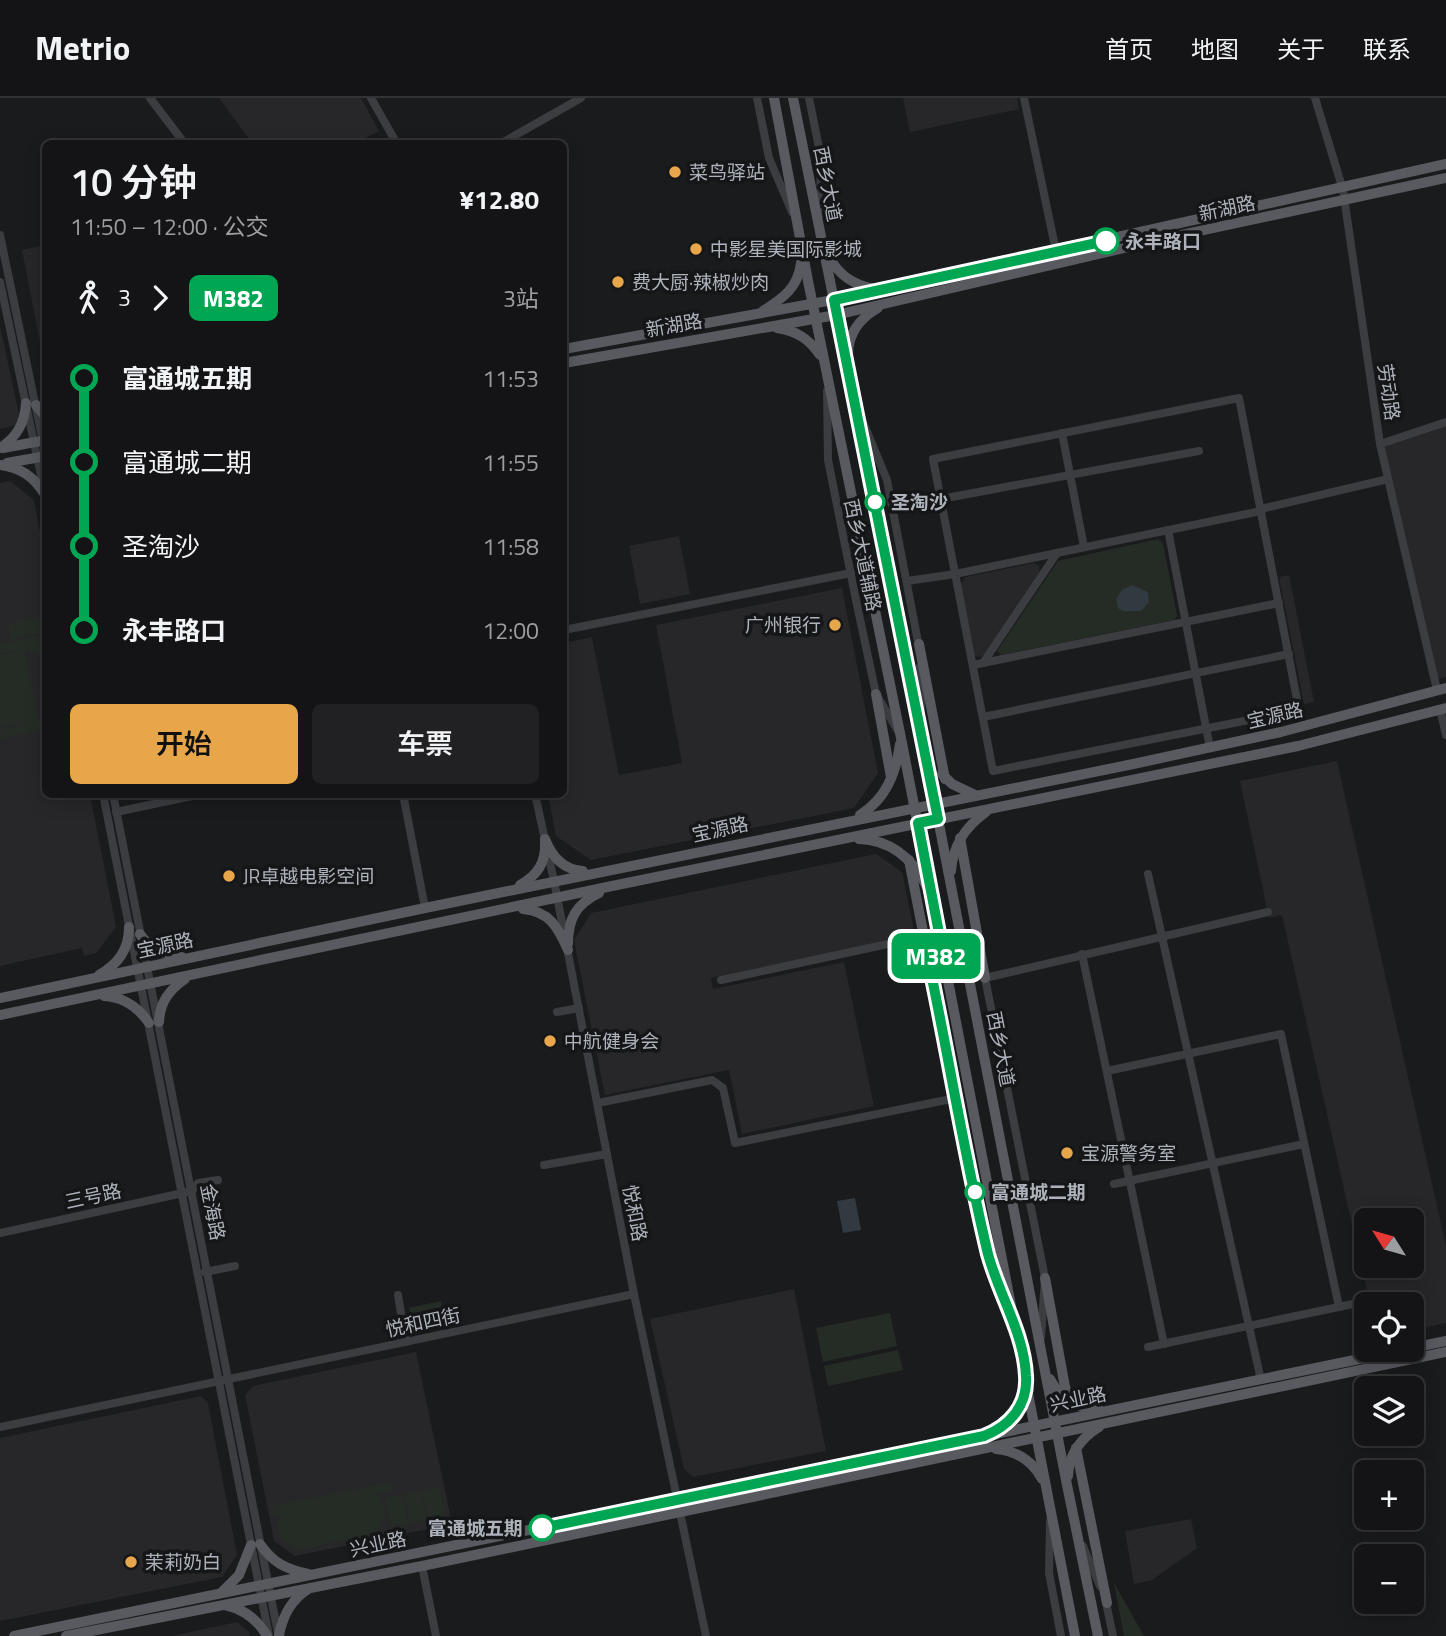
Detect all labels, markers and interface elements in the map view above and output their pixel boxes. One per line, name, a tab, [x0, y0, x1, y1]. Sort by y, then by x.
text: Metrio	[35, 23, 130, 73]
text: 首页	[1105, 31, 1153, 67]
text: 地图	[1191, 31, 1239, 67]
text: 关于	[1277, 31, 1325, 67]
text: 联系	[1363, 31, 1411, 67]
street label: 西乡大道	[807, 144, 850, 224]
text: 10 分钟	[70, 153, 197, 211]
place label: 菜鸟驿站	[689, 157, 765, 186]
marker: 菜鸟驿站	[667, 164, 683, 180]
text: ¥12.80	[460, 180, 539, 219]
street label: 新湖路	[1196, 187, 1258, 228]
text: 11:50 – 12:00 · 公交	[70, 209, 269, 244]
place label: 永丰路口	[1125, 226, 1201, 255]
marker: 永丰路口	[1093, 228, 1119, 254]
place label: 中影星美国际影城	[710, 234, 862, 263]
marker: 中影星美国际影城	[688, 241, 704, 257]
place label: 费大厨·辣椒炒肉	[632, 267, 769, 296]
marker: 费大厨·辣椒炒肉	[610, 274, 626, 290]
icon: walk	[70, 279, 108, 317]
icon: forward	[141, 279, 179, 317]
text: 3	[118, 280, 131, 315]
text: M382	[203, 280, 264, 316]
text: 3站	[503, 281, 539, 316]
street label: 新湖路	[643, 305, 705, 344]
text: 富通城五期	[122, 359, 252, 398]
text: 11:53	[482, 361, 539, 396]
street label: 劳动路	[1371, 362, 1408, 422]
text: 富通城二期	[122, 443, 252, 482]
text: 11:55	[482, 445, 539, 480]
place label: 圣淘沙	[891, 487, 948, 516]
marker: 圣淘沙	[865, 492, 885, 512]
street label: 西乡大道辅路	[837, 496, 890, 614]
text: 圣淘沙	[122, 527, 200, 566]
text: 11:58	[482, 529, 539, 564]
place label: 广州银行	[745, 610, 821, 639]
text: 永丰路口	[122, 611, 226, 650]
text: 12:00	[482, 613, 539, 648]
marker: 广州银行	[827, 617, 843, 633]
street label: 宝源路	[1244, 694, 1306, 735]
button: 开始	[70, 704, 298, 784]
button: 车票	[312, 704, 539, 784]
street label: 宝源路	[689, 808, 751, 849]
place label: JR卓越电影空间	[243, 861, 374, 890]
marker: JR卓越电影空间	[221, 868, 237, 884]
street label: 宝源路	[134, 924, 196, 965]
line badge: M382	[887, 933, 985, 979]
text: M382	[906, 938, 966, 974]
street label: 西乡大道	[980, 1009, 1023, 1089]
place label: 中航健身会	[564, 1026, 659, 1055]
marker: 中航健身会	[542, 1033, 558, 1049]
place label: 宝源警务室	[1081, 1138, 1176, 1167]
marker: 宝源警务室	[1059, 1145, 1075, 1161]
street label: 三号路	[62, 1175, 124, 1216]
place label: 富通城二期	[991, 1177, 1086, 1206]
street label: 金海路	[194, 1181, 233, 1243]
street label: 悦和路	[616, 1182, 655, 1244]
marker: 富通城二期	[965, 1182, 985, 1202]
north arrow	[1354, 1208, 1424, 1278]
map controls	[1354, 1208, 1424, 1614]
button: locate	[1354, 1292, 1424, 1362]
street label: 悦和四街	[383, 1299, 463, 1344]
button: layers	[1354, 1376, 1424, 1446]
street label: 兴业路	[1047, 1378, 1109, 1419]
button: +	[1354, 1460, 1424, 1530]
place label: 富通城五期	[428, 1513, 523, 1542]
marker: 富通城五期	[529, 1515, 555, 1541]
street label: 兴业路	[347, 1523, 409, 1564]
button: −	[1354, 1544, 1424, 1614]
place label: 茉莉奶白	[145, 1547, 221, 1576]
marker: 茉莉奶白	[123, 1554, 139, 1570]

